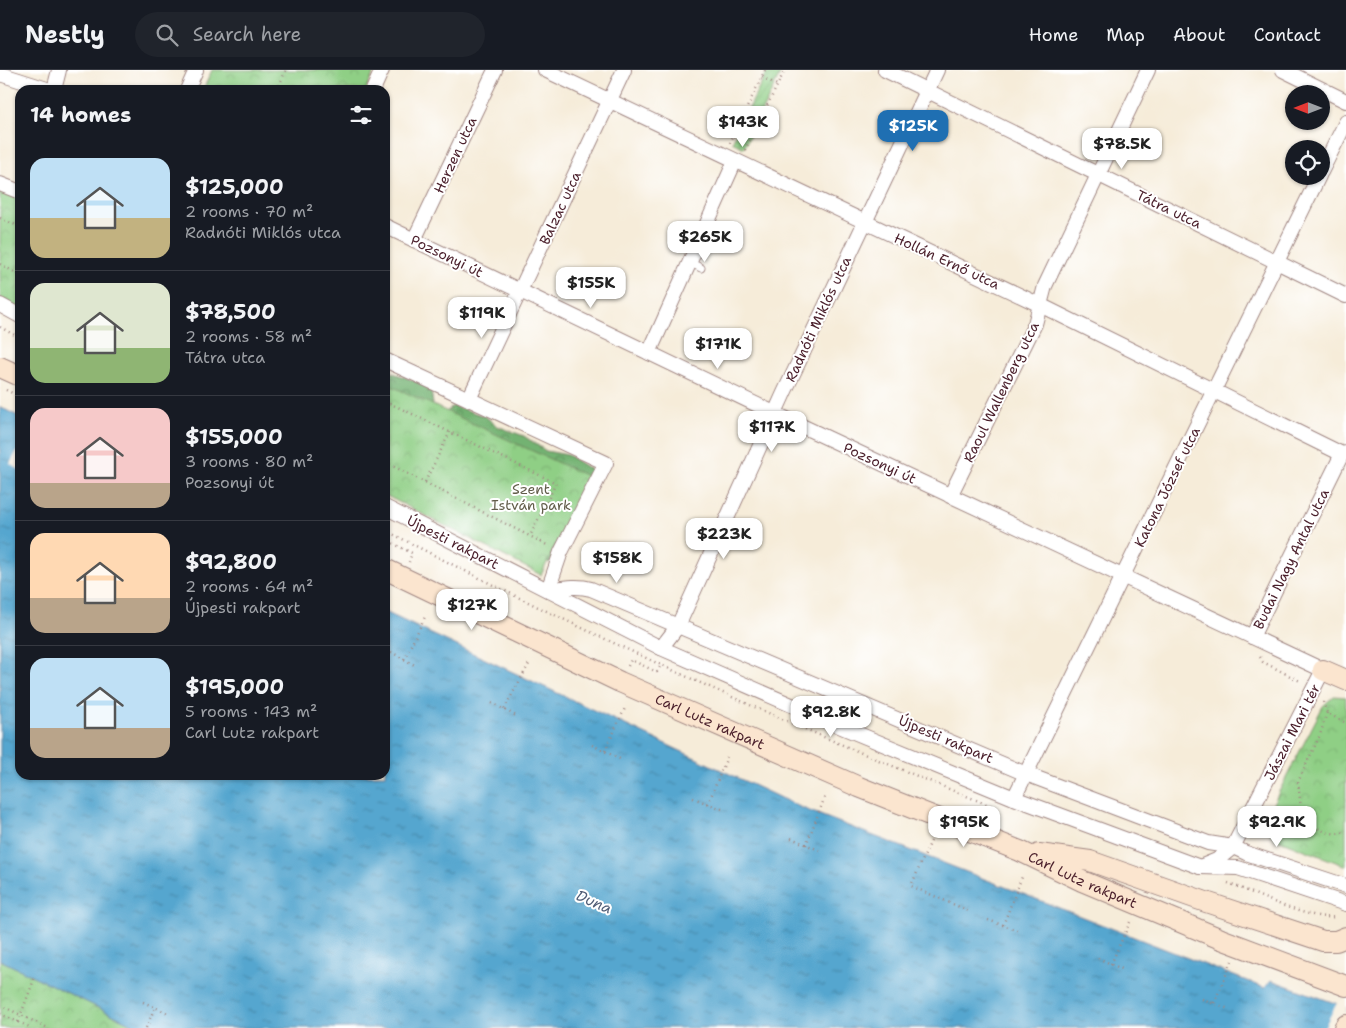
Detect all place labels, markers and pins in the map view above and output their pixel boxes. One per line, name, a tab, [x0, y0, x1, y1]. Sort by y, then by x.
pin: $143K	[708, 106, 778, 148]
pin: $125K	[878, 109, 948, 152]
pin: $78.5K	[1081, 128, 1163, 170]
pin: $265K	[670, 220, 740, 263]
pin: $155K	[556, 266, 626, 309]
pin: $119K	[447, 296, 517, 339]
pin: $171K	[683, 328, 753, 370]
pin: $117K	[737, 410, 807, 453]
pin: $223K	[689, 518, 759, 560]
pin: $158K	[582, 542, 652, 584]
pin: $127K	[437, 588, 507, 631]
pin: $92.8K	[790, 696, 872, 738]
pin: $195K	[929, 806, 999, 848]
pin: $92.9K	[1236, 806, 1318, 848]

